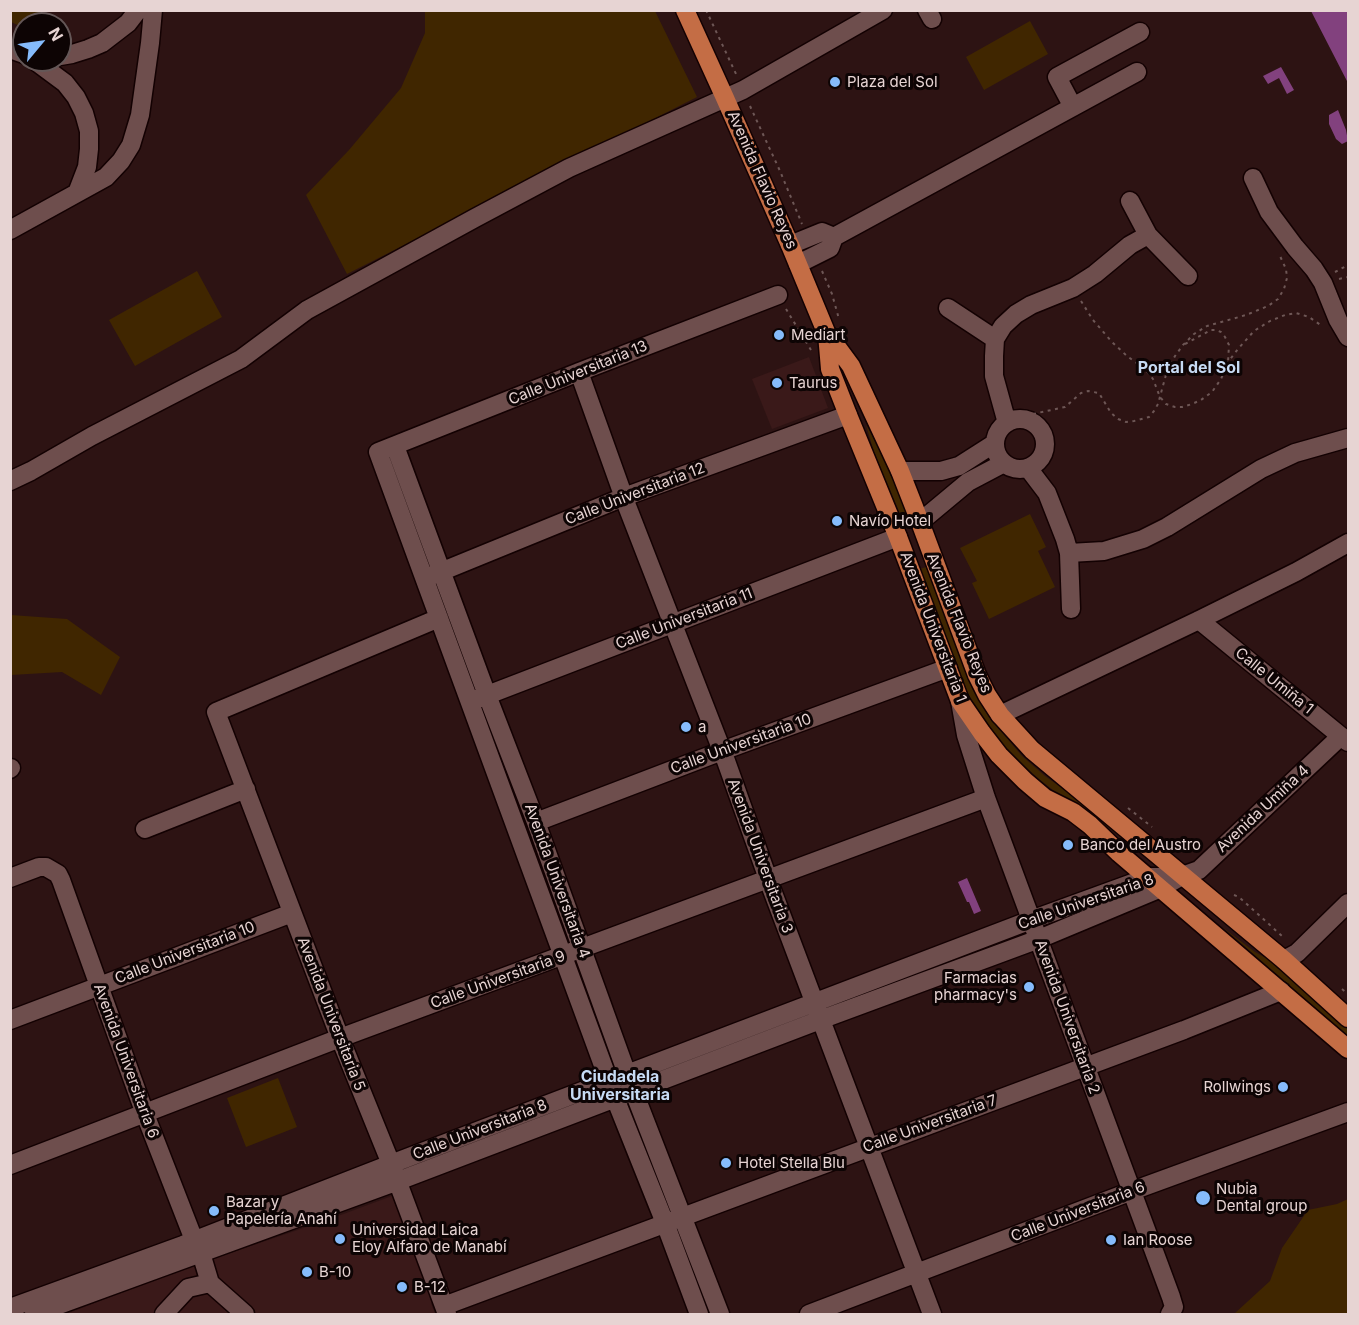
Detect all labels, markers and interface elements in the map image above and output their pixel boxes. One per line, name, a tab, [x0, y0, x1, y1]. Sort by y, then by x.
north arrow	[12, 12, 72, 72]
text: N	[44, 24, 68, 44]
place label: Plaza del Sol	[847, 73, 938, 91]
marker: Plaza del Sol	[828, 75, 842, 89]
street label: Avenida Flavio Reyes	[723, 108, 801, 252]
place label: Mediart	[791, 326, 845, 344]
marker: Mediart	[772, 328, 786, 342]
street label: Calle Universitaria 13	[506, 337, 650, 409]
district label: Portal del Sol	[1138, 358, 1240, 378]
place label: Taurus	[789, 374, 837, 392]
marker: Taurus	[770, 376, 784, 390]
street label: Calle Universitaria 12	[563, 459, 707, 529]
place label: Navío Hotel	[849, 512, 931, 530]
marker: Navío Hotel	[830, 514, 844, 528]
street label: Avenida Universitaria 1	[896, 549, 970, 705]
street label: Avenida Flavio Reyes	[923, 550, 995, 696]
street label: Calle Universitaria 11	[613, 585, 755, 653]
street label: Calle Umiña 1	[1231, 644, 1317, 718]
street label: Calle Universitaria 10	[668, 710, 814, 778]
place label: a	[698, 718, 706, 736]
marker: a	[679, 720, 693, 734]
street label: Avenida Umiña 4	[1213, 762, 1313, 856]
street label: Avenida Universitaria 3	[724, 776, 796, 936]
street label: Avenida Universitaria 4	[521, 801, 593, 961]
place label: Banco del Austro	[1080, 836, 1201, 854]
marker: Banco del Austro	[1061, 838, 1075, 852]
street label: Calle Universitaria 8	[1016, 870, 1156, 934]
street label: Calle Universitaria 10	[112, 918, 258, 988]
street label: Avenida Universitaria 5	[293, 935, 369, 1093]
street label: Avenida Universitaria 2	[1031, 937, 1103, 1097]
street label: Calle Universitaria 9	[428, 947, 568, 1013]
place label: Farmacias pharmacy's	[934, 969, 1017, 1004]
marker: Farmacias pharmacy's	[1022, 980, 1036, 994]
street label: Avenida Universitaria 6	[90, 981, 162, 1141]
district label: Ciudadela Universitaria	[570, 1067, 670, 1105]
place label: Rollwings	[1203, 1078, 1271, 1096]
marker: Rollwings	[1276, 1080, 1290, 1094]
street label: Calle Universitaria 7	[860, 1091, 1000, 1157]
street label: Calle Universitaria 8	[410, 1096, 550, 1164]
place label: Hotel Stella Blu	[738, 1154, 845, 1172]
marker: Hotel Stella Blu	[719, 1156, 733, 1170]
street label: Calle Universitaria 6	[1008, 1178, 1148, 1246]
place label: Nubia Dental group	[1216, 1180, 1307, 1215]
marker: Nubia Dental group	[1194, 1189, 1212, 1207]
place label: Bazar y Papelería Anahí	[226, 1193, 337, 1228]
marker: Bazar y Papelería Anahí	[207, 1204, 221, 1218]
place label: Universidad Laica Eloy Alfaro de Manabí	[352, 1221, 507, 1256]
place label: Ian Roose	[1123, 1231, 1193, 1249]
marker: Universidad Laica Eloy Alfaro de Manabí	[333, 1232, 347, 1246]
marker: Ian Roose	[1104, 1233, 1118, 1247]
place label: B-10	[319, 1263, 351, 1281]
marker: B-10	[300, 1265, 314, 1279]
place label: B-12	[414, 1278, 446, 1296]
marker: B-12	[395, 1280, 409, 1294]

